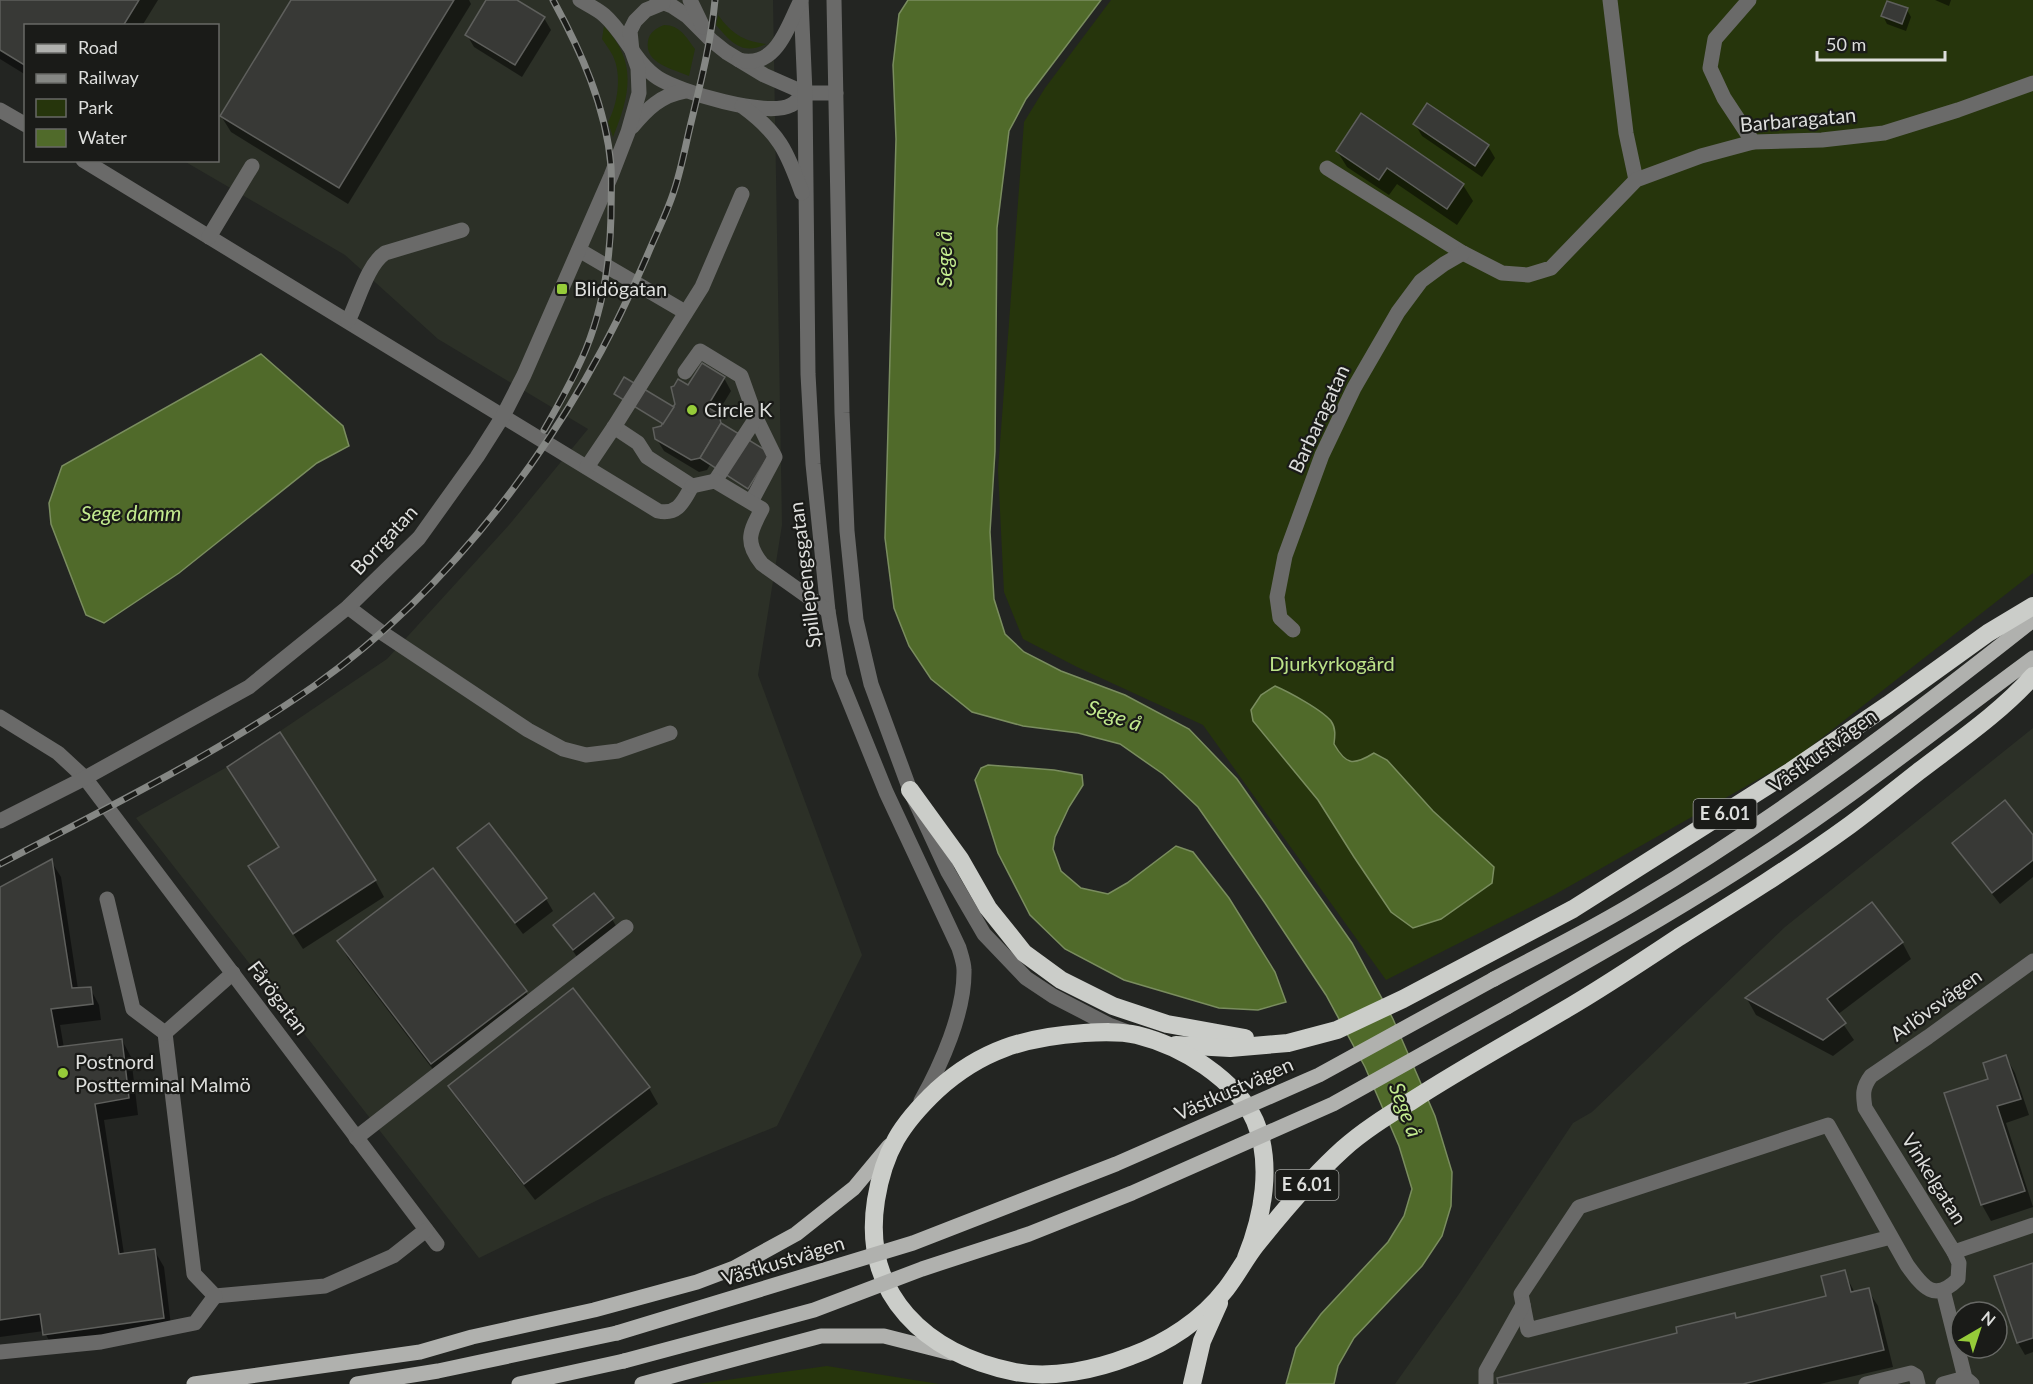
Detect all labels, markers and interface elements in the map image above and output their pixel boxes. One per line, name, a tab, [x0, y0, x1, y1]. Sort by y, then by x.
legend	[24, 24, 219, 162]
scale bar	[1817, 24, 1944, 62]
text: 50 m	[1826, 33, 1866, 55]
text: Road	[78, 36, 118, 58]
text: Railway	[78, 66, 139, 88]
text: Park	[78, 96, 114, 118]
street label: Barbaragatan	[1739, 102, 1857, 136]
text: Water	[78, 126, 127, 148]
water label: Sege å	[931, 231, 956, 287]
place label: Blidögatan	[574, 276, 667, 300]
marker: Blidögatan	[555, 282, 569, 296]
street label: Barbaragatan	[1283, 361, 1354, 477]
place label: Circle K	[704, 397, 773, 421]
marker: Circle K	[685, 403, 699, 417]
street label: Borrgatan	[345, 499, 422, 579]
water label: Sege damm	[81, 500, 181, 525]
street label: Spillepengsgatan	[783, 501, 825, 650]
park label: Djurkyrkogård	[1269, 651, 1395, 675]
water label: Sege å	[1084, 694, 1145, 736]
street label: Västkustvägen	[1764, 703, 1881, 797]
road number: E 6.01	[1694, 799, 1756, 829]
street label: Fårögatan	[243, 956, 314, 1039]
street label: Arlövsvägen	[1885, 963, 1986, 1045]
place label: Postnord Postterminal Malmö	[75, 1049, 251, 1096]
street label: Västkustvägen	[1171, 1051, 1297, 1125]
marker: Postnord Postterminal Malmö	[56, 1066, 70, 1080]
water label: Sege å	[1385, 1079, 1428, 1140]
street label: Vinkelgatan	[1897, 1128, 1972, 1228]
road number: E 6.01	[1276, 1170, 1338, 1200]
street label: Västkustvägen	[718, 1230, 847, 1290]
north arrow	[1949, 1300, 2009, 1360]
text: N	[1978, 1307, 2000, 1329]

